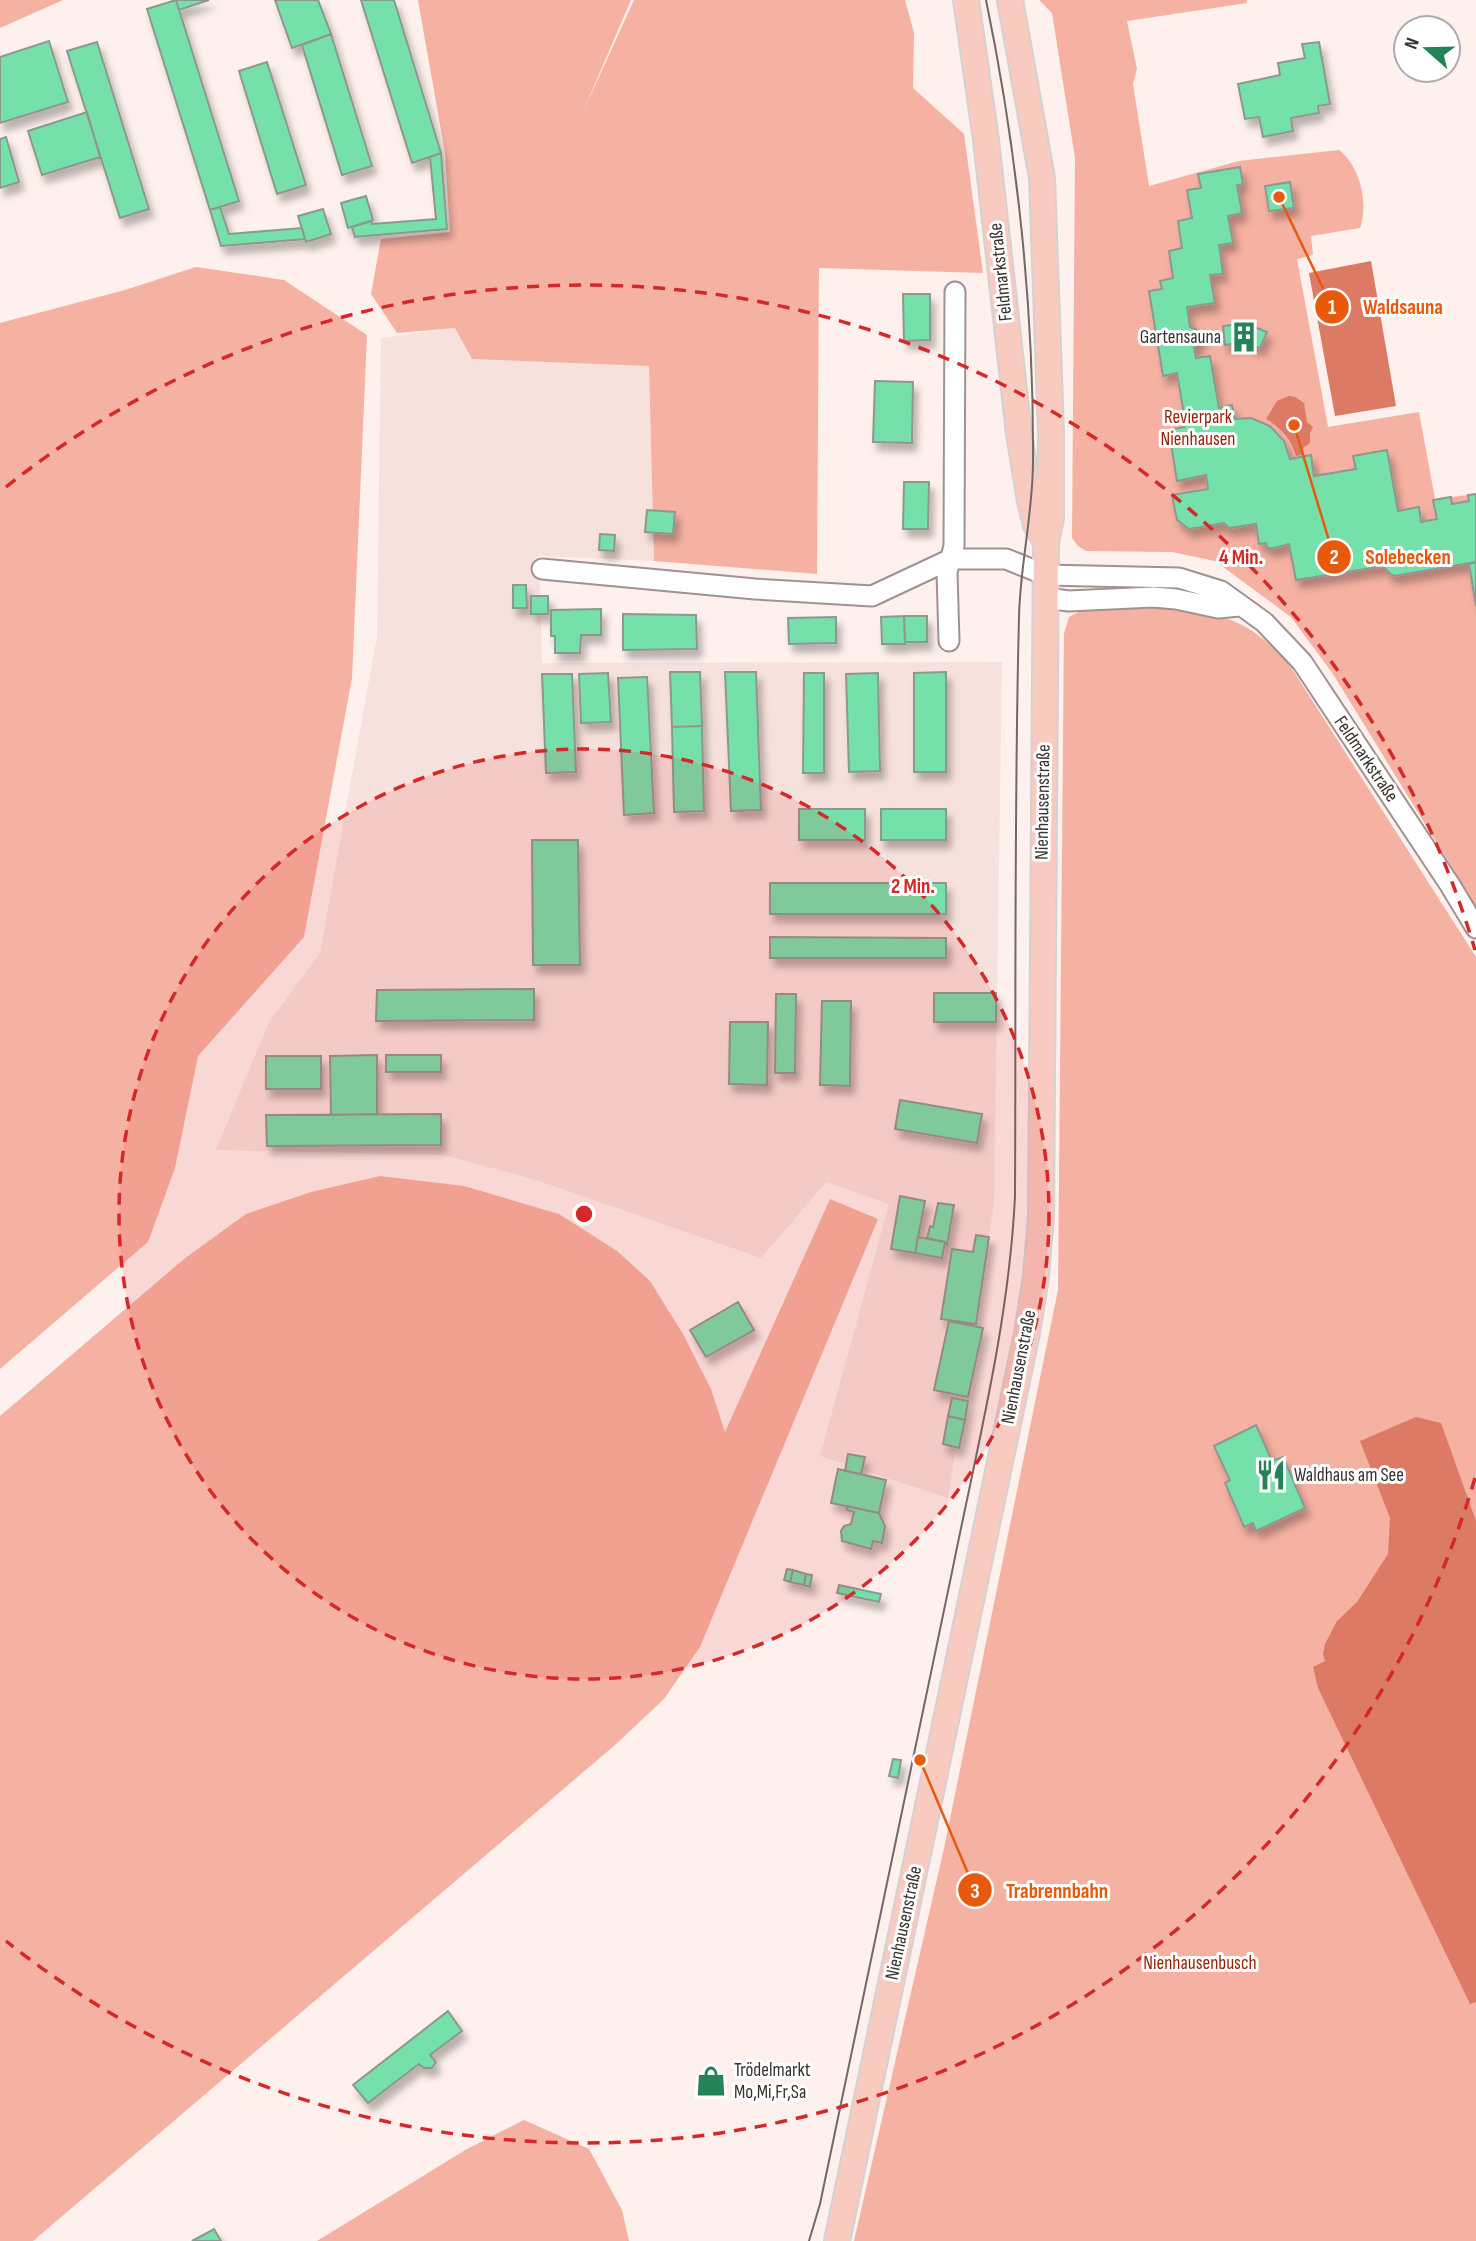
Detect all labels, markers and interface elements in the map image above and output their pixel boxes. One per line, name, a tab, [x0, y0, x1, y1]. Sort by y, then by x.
north arrow	[1392, 14, 1462, 84]
text: N	[1400, 35, 1425, 52]
street label: Feldmarkstraße	[984, 222, 1018, 322]
callout: Waldsauna	[1314, 286, 1457, 328]
text: 1	[1328, 295, 1336, 320]
text: Waldsauna	[1363, 295, 1443, 320]
building icon: Gartensauna	[1227, 320, 1261, 354]
place label: Gartensauna	[1140, 326, 1221, 349]
park label: Revierpark Nienhausen	[1161, 406, 1235, 451]
callout: Solebecken	[1316, 536, 1465, 578]
text: 4 Min.	[1219, 545, 1263, 570]
text: 2	[1329, 545, 1339, 570]
text: Solebecken	[1365, 545, 1451, 570]
street label: Feldmarkstraße	[1329, 712, 1403, 806]
street label: Nienhausenstraße	[1030, 744, 1056, 860]
text: 2 Min.	[891, 874, 935, 899]
centre of rings	[572, 1202, 596, 1226]
street label: Nienhausenstraße	[997, 1308, 1041, 1426]
restaurant icon: Waldhaus am See	[1254, 1458, 1288, 1492]
place label: Waldhaus am See	[1294, 1464, 1404, 1487]
street label: Nienhausenstraße	[881, 1864, 927, 1982]
callout: Trabrennbahn	[957, 1869, 1122, 1911]
text: 3	[970, 1879, 980, 1904]
text: Trabrennbahn	[1006, 1879, 1108, 1904]
park label: Nienhausenbusch	[1143, 1952, 1257, 1975]
place label: Trödelmarkt Mo,Mi,Fr,Sa	[734, 2059, 811, 2104]
shop icon: Trödelmarkt Mo,Mi,Fr,Sa	[694, 2064, 728, 2098]

